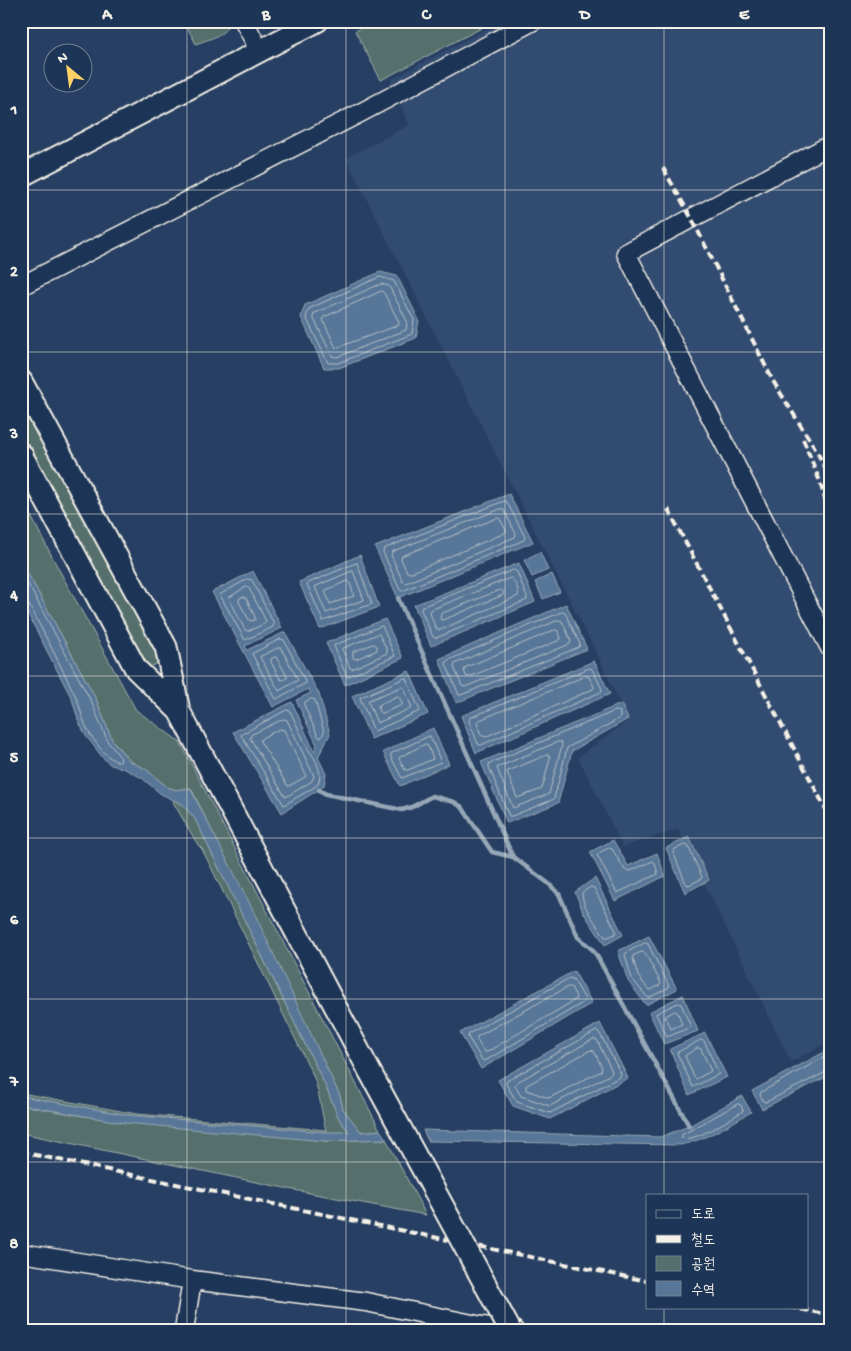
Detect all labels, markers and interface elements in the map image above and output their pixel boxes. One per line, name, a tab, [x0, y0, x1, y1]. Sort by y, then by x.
text: A	[101, 7, 113, 26]
text: B	[261, 7, 271, 26]
text: C	[421, 7, 432, 26]
text: D	[578, 7, 591, 26]
text: E	[739, 7, 750, 26]
north arrow	[42, 42, 92, 92]
text: N	[55, 49, 71, 68]
text: 1	[10, 102, 17, 121]
text: 2	[10, 264, 18, 283]
text: 3	[9, 426, 18, 445]
text: 4	[9, 588, 18, 607]
text: 5	[10, 750, 19, 769]
text: 6	[10, 912, 19, 931]
text: 7	[9, 1074, 19, 1093]
legend	[646, 1194, 808, 1308]
text: 도로	[691, 1206, 715, 1224]
text: 철도	[691, 1232, 715, 1250]
text: 8	[10, 1236, 19, 1255]
text: 공원	[691, 1256, 715, 1274]
text: 수역	[691, 1282, 715, 1300]

